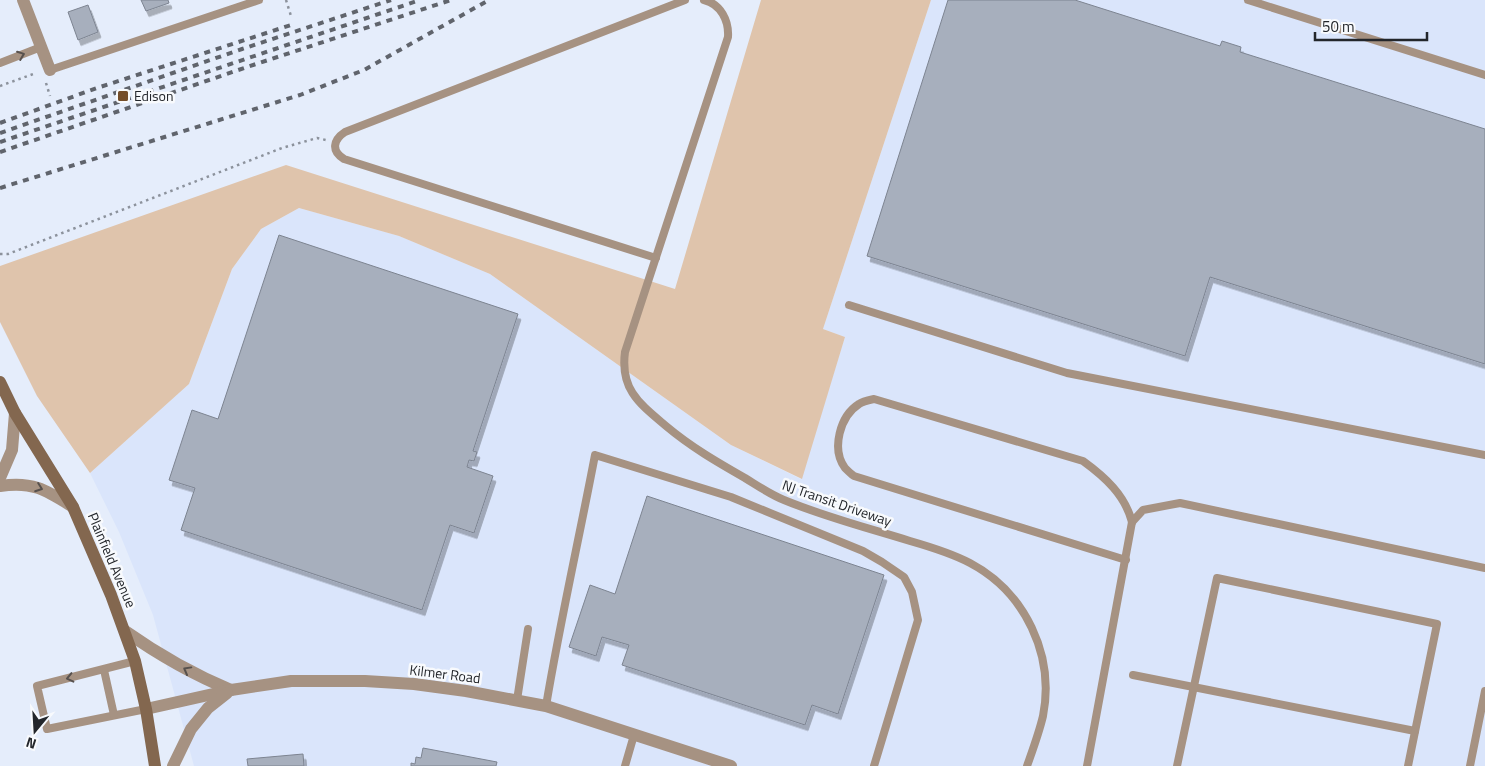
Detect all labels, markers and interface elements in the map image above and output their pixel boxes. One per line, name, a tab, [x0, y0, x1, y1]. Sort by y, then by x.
scale bar	[1315, 10, 1428, 42]
text: 50 m	[1322, 15, 1355, 38]
one-way arrow	[16, 51, 24, 61]
place label: Edison	[134, 85, 174, 106]
marker: Edison	[116, 89, 130, 103]
street label: NJ Transit Driveway	[780, 474, 895, 531]
one-way arrow	[34, 482, 42, 492]
street label: Plainfield Avenue	[83, 509, 142, 611]
street label: Kilmer Road	[408, 659, 482, 688]
one-way arrow	[183, 666, 192, 676]
one-way arrow	[66, 672, 75, 683]
north arrow	[10, 706, 60, 756]
text: N	[23, 732, 39, 755]

